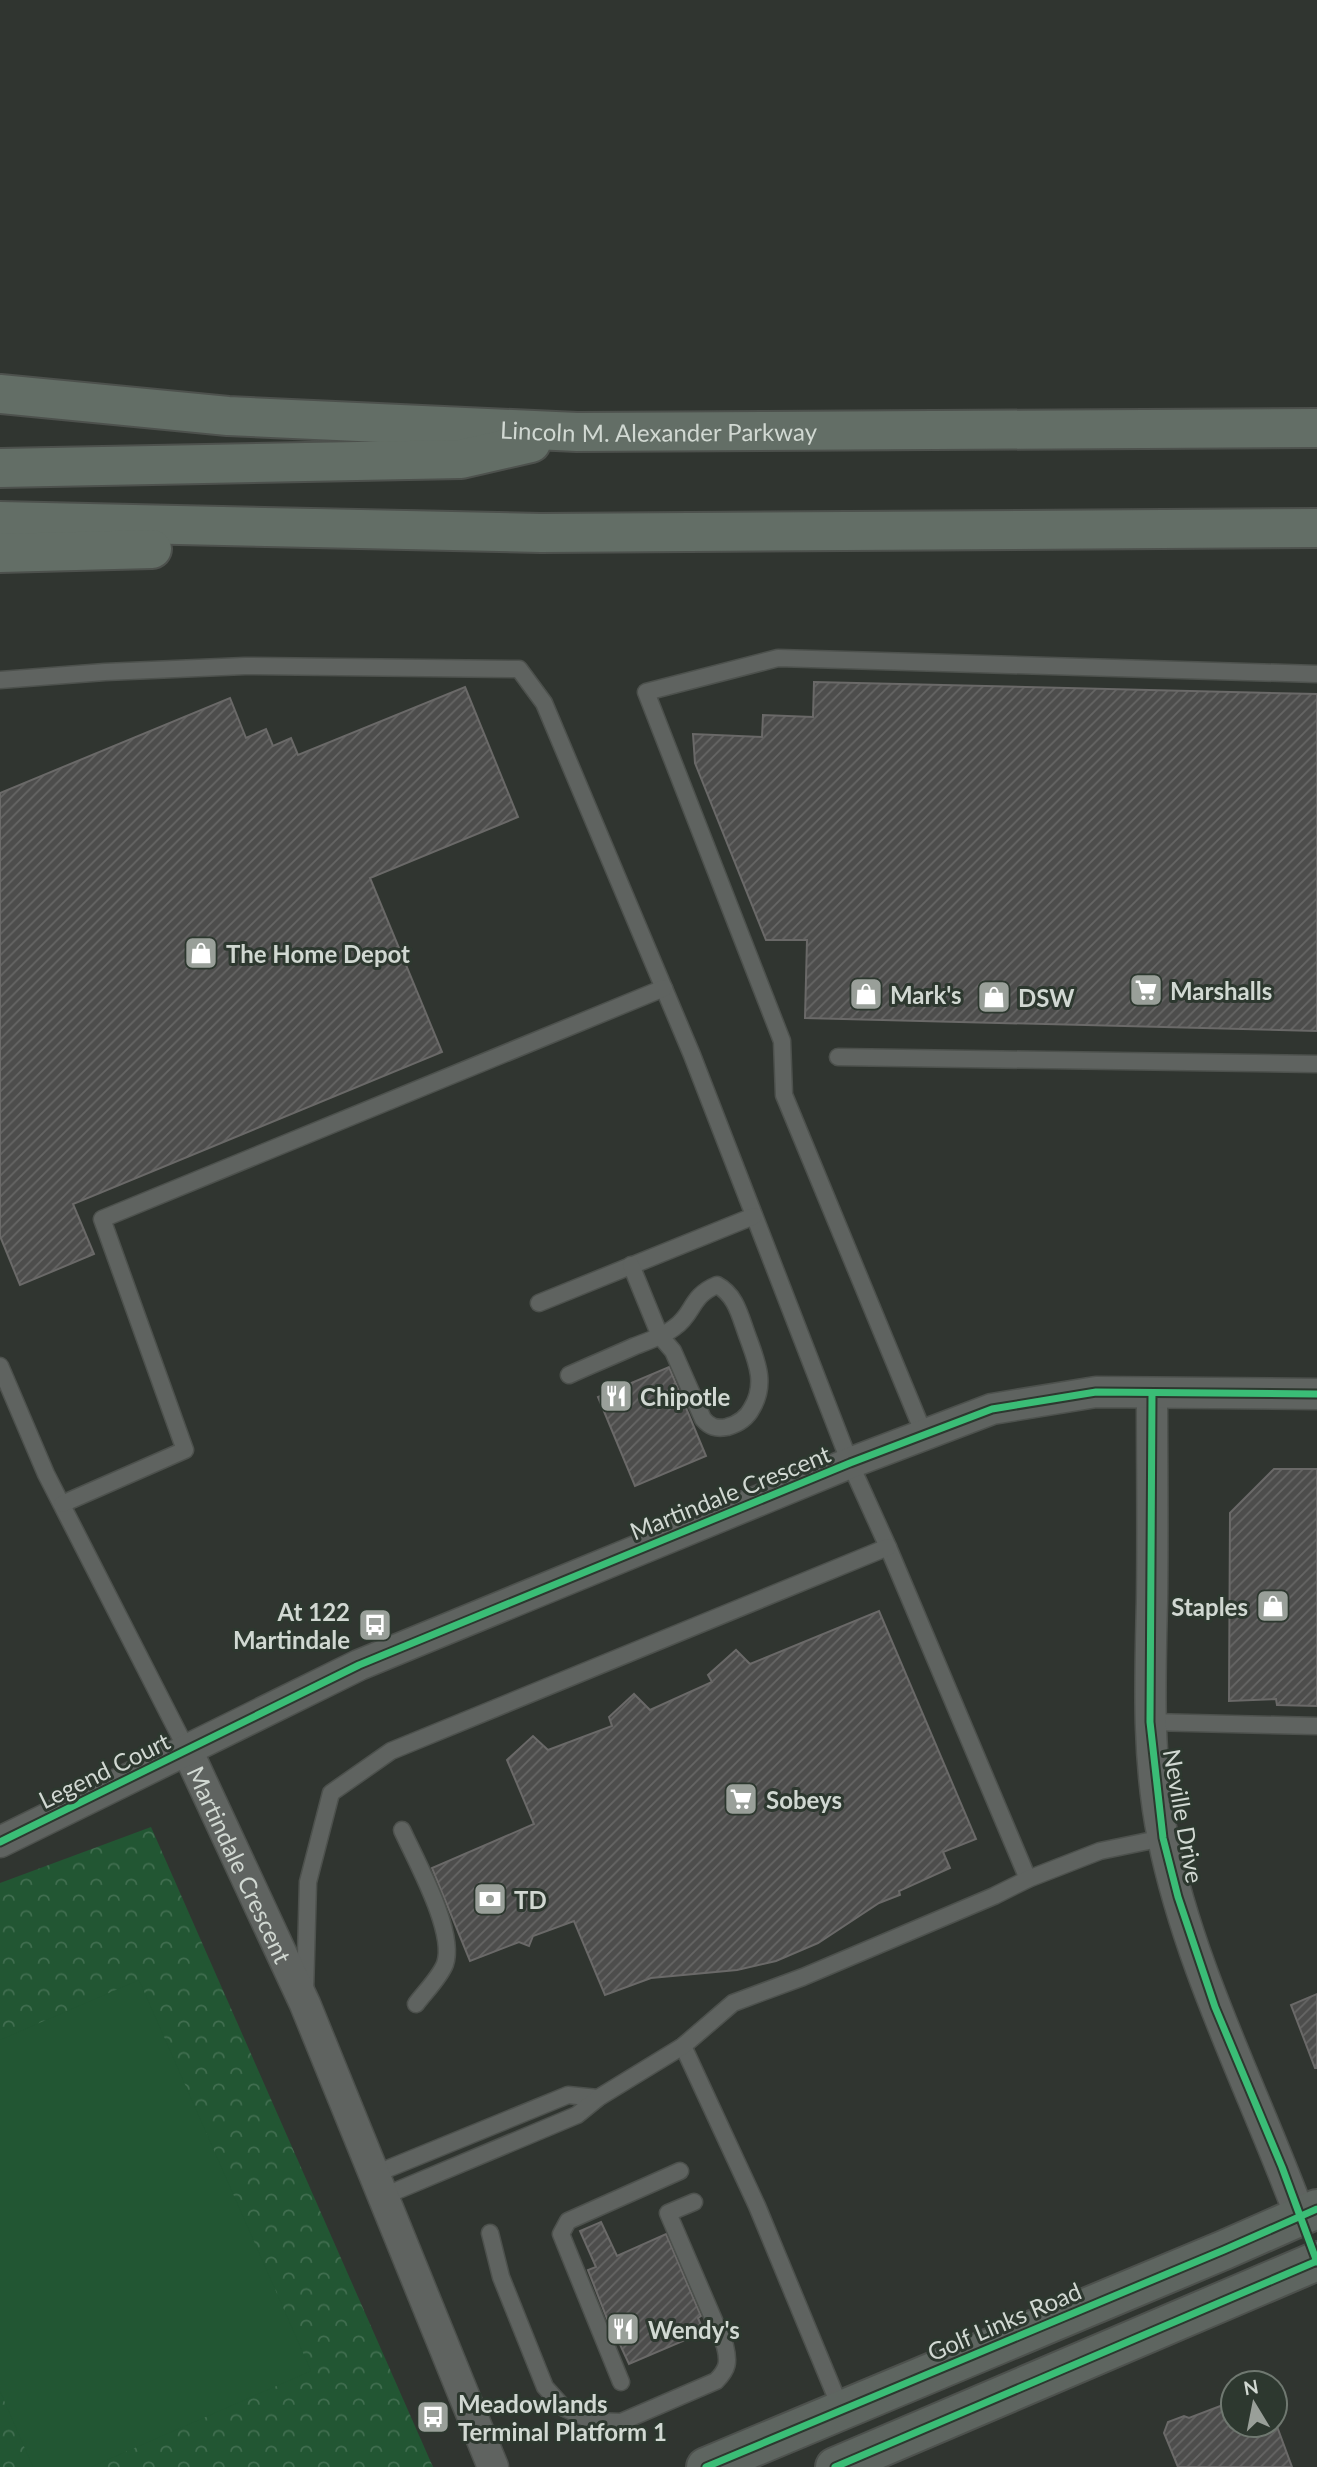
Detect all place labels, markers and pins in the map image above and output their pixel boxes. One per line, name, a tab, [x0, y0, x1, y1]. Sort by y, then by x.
shop icon: The Home Depot	[182, 934, 220, 972]
place label: The Home Depot	[226, 939, 410, 968]
supermarket icon: Marshalls	[1127, 971, 1165, 1009]
shop icon: Mark's	[847, 975, 885, 1013]
place label: Marshalls	[1170, 976, 1272, 1005]
shop icon: DSW	[975, 978, 1013, 1016]
place label: Mark's	[890, 980, 962, 1009]
place label: DSW	[1018, 983, 1075, 1012]
restaurant icon: Chipotle	[597, 1377, 635, 1415]
place label: Chipotle	[640, 1382, 731, 1411]
shop icon: Staples	[1254, 1587, 1292, 1625]
place label: Staples	[1171, 1592, 1248, 1621]
place label: At 122 Martindale	[233, 1597, 350, 1654]
bus stop icon: At 122 Martindale	[356, 1606, 394, 1644]
supermarket icon: Sobeys	[722, 1780, 760, 1818]
place label: Sobeys	[766, 1785, 842, 1814]
bank icon: TD	[471, 1880, 509, 1918]
place label: TD	[514, 1885, 547, 1914]
restaurant icon: Wendy's	[604, 2310, 642, 2348]
place label: Wendy's	[648, 2315, 740, 2344]
place label: Meadowlands Terminal Platform 1	[458, 2389, 667, 2446]
bus stop icon: Meadowlands Terminal Platform 1	[414, 2398, 452, 2436]

